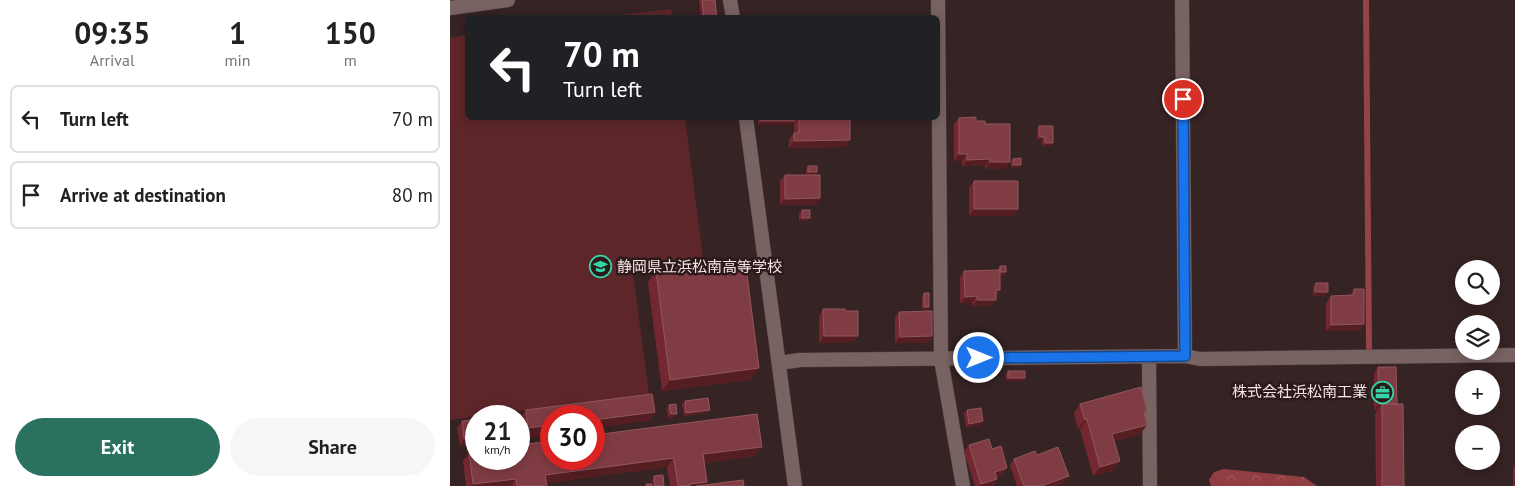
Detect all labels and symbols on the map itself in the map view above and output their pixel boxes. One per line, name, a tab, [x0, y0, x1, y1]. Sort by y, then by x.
pin	[1162, 78, 1204, 120]
school or university icon: 静岡県立浜松南高等学校	[589, 255, 613, 279]
place label: 静岡県立浜松南高等学校	[617, 257, 782, 276]
position arrow	[952, 331, 1004, 383]
office icon: 株式会社浜松南工業	[1371, 380, 1395, 404]
place label: 株式会社浜松南工業	[1232, 382, 1367, 401]
speed limit sign: 30	[540, 405, 605, 470]

